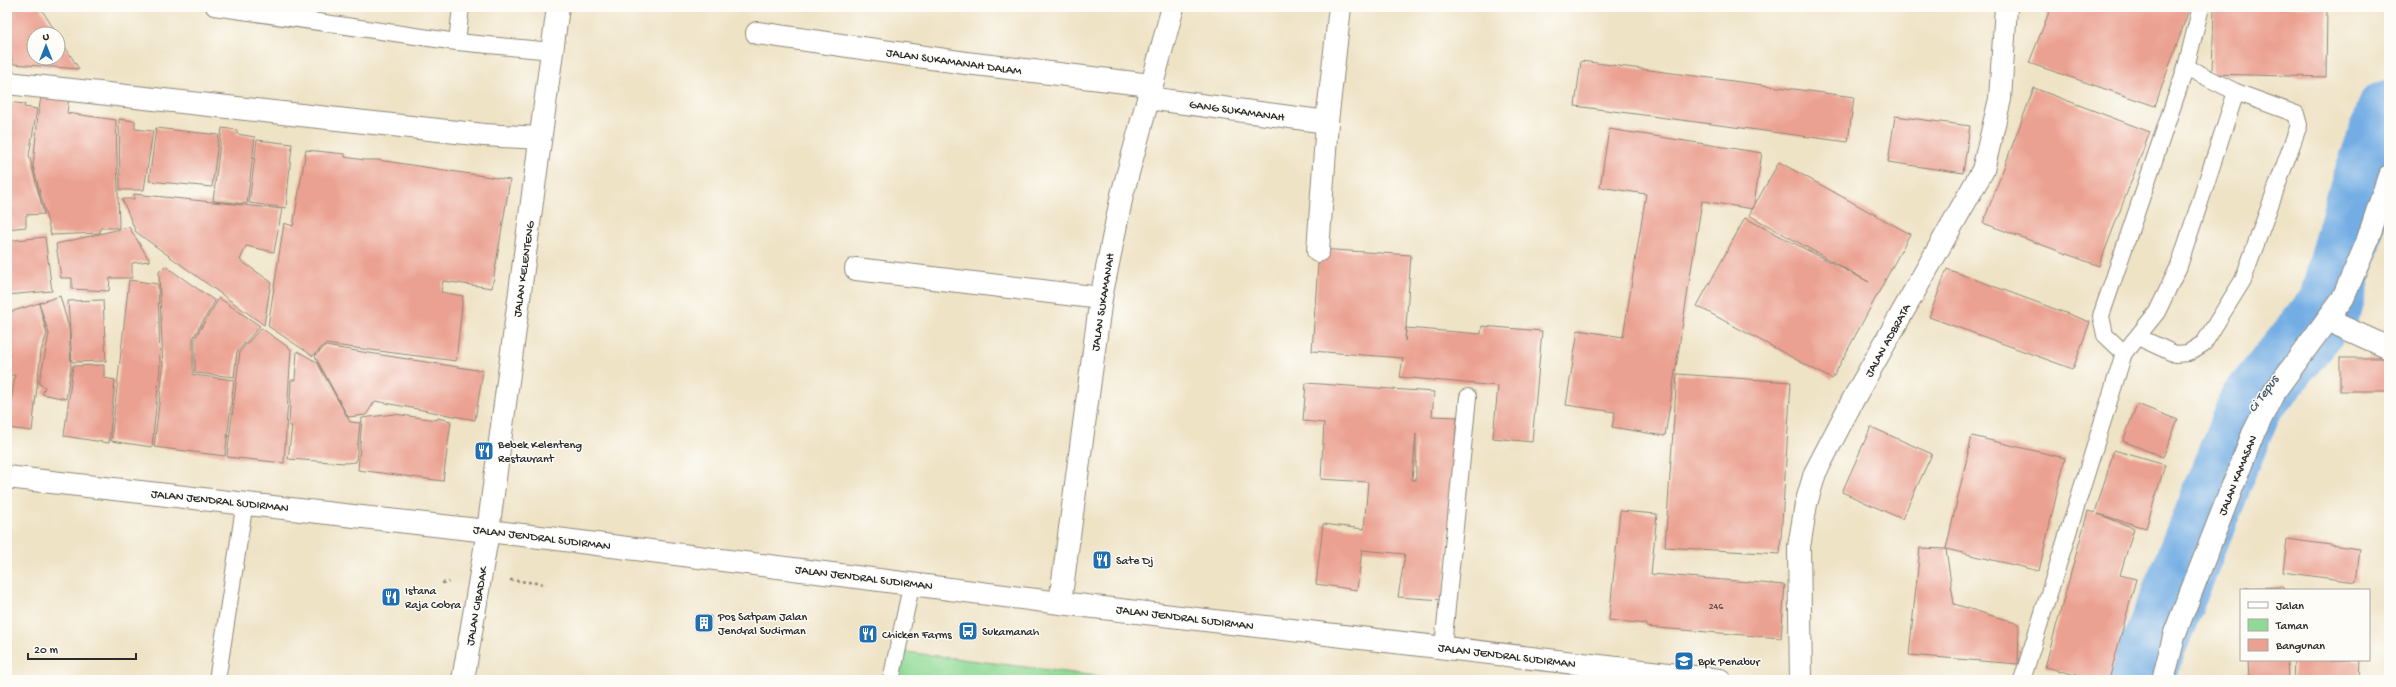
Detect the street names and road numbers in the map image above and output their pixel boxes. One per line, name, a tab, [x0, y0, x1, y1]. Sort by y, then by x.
street label: JALAN SUKAMANAH DALAM	[885, 47, 1023, 80]
street label: GANG SUKAMANAH	[1188, 98, 1285, 126]
street label: JALAN KELENTENG	[511, 220, 539, 318]
street label: JALAN SUKAMANAH	[1089, 252, 1119, 352]
street label: JALAN ADBRATA	[1863, 301, 1915, 380]
street label: JALAN KAMASAN	[2216, 433, 2261, 518]
street label: JALAN JENDRAL SUDIRMAN	[150, 488, 290, 516]
street label: JALAN JENDRAL SUDIRMAN	[472, 524, 611, 554]
street label: JALAN JENDRAL SUDIRMAN	[794, 564, 933, 594]
street label: JALAN CIBADAK	[464, 565, 492, 647]
street label: JALAN JENDRAL SUDIRMAN	[1115, 604, 1254, 634]
street label: JALAN JENDRAL SUDIRMAN	[1437, 642, 1576, 672]

